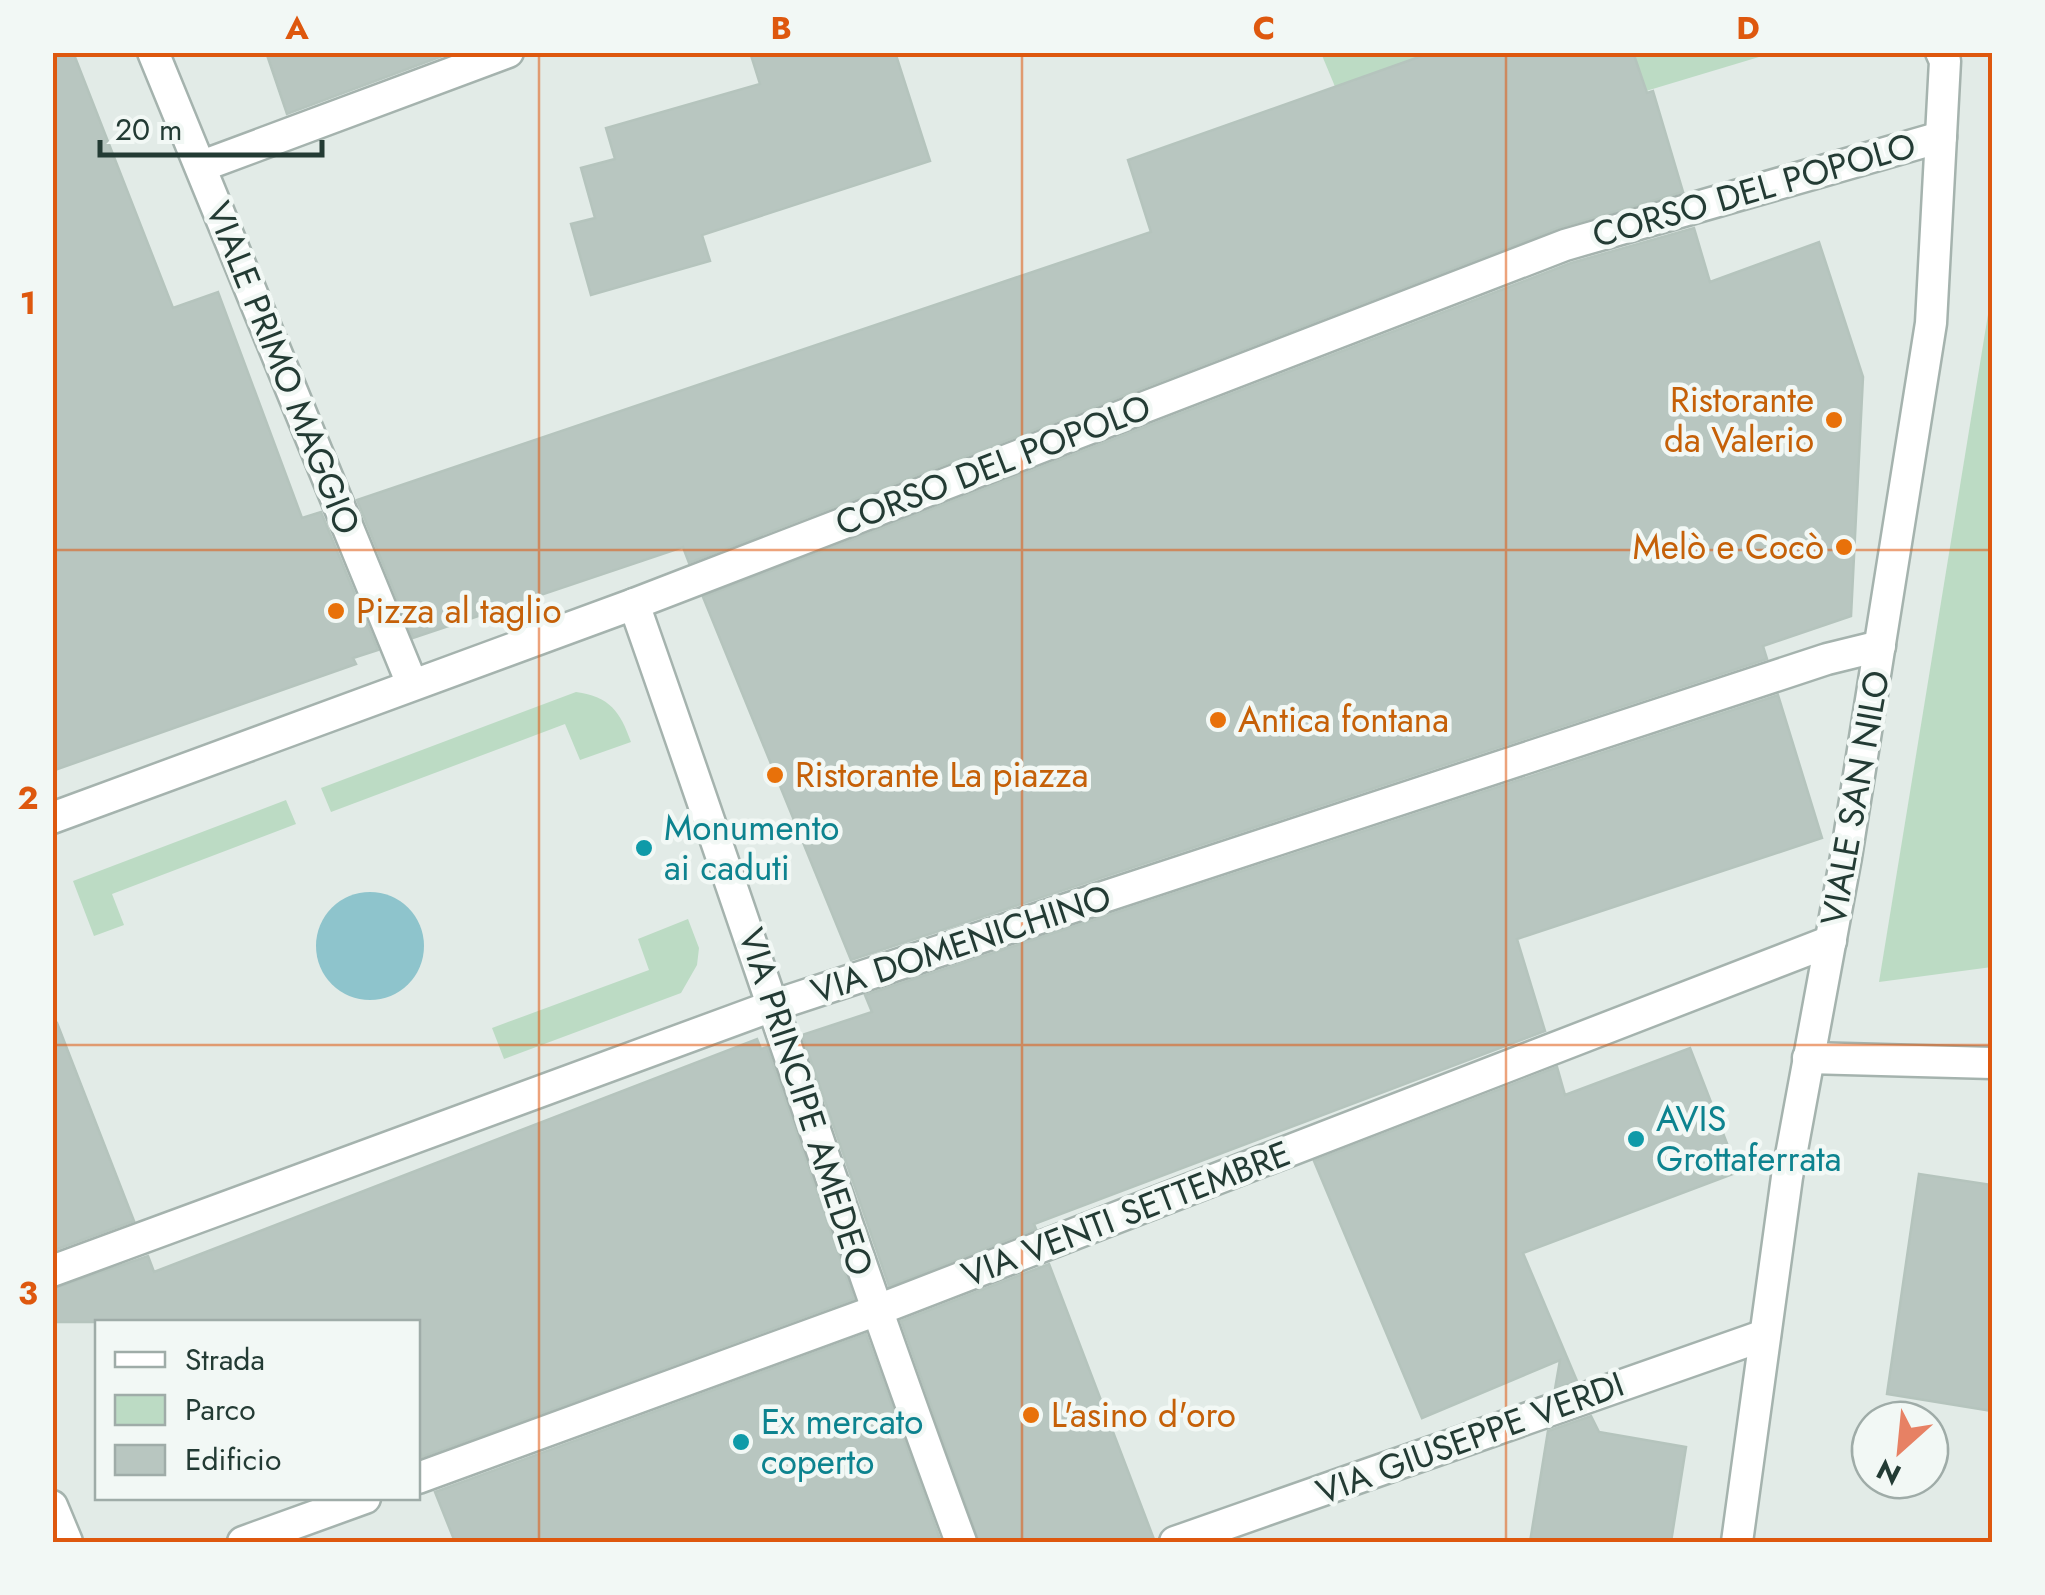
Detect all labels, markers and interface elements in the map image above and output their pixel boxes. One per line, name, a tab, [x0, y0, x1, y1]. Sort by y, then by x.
text: A	[284, 5, 309, 51]
text: B	[770, 5, 792, 51]
text: C	[1253, 5, 1275, 51]
text: D	[1736, 5, 1760, 51]
scale bar	[100, 95, 322, 157]
text: 20 m	[115, 108, 182, 151]
street label: CORSO DEL POPOLO	[1587, 120, 1921, 260]
street label: VIALE PRIMO MAGGIO	[193, 194, 373, 542]
text: 1	[20, 280, 36, 326]
place label: Ristorante da Valerio	[1664, 375, 1814, 465]
street label: CORSO DEL POPOLO	[828, 382, 1158, 548]
marker: Ristorante da Valerio	[1823, 409, 1845, 431]
place label: Melò e Cocò	[1633, 522, 1824, 572]
marker: Melò e Cocò	[1833, 536, 1855, 558]
place label: Pizza al taglio	[356, 586, 562, 636]
marker: Pizza al taglio	[325, 600, 347, 622]
street label: VIALE SAN NILO	[1808, 667, 1902, 929]
place label: Antica fontana	[1238, 695, 1449, 745]
marker: Antica fontana	[1207, 709, 1229, 731]
place label: Ristorante La piazza	[795, 750, 1089, 800]
marker: Ristorante La piazza	[764, 764, 786, 786]
text: 2	[18, 775, 39, 821]
place label: Monumento ai caduti	[664, 803, 839, 893]
marker: Monumento ai caduti	[633, 837, 655, 859]
street label: VIA DOMENICHINO	[805, 872, 1117, 1016]
street label: VIA PRINCIPE AMEDEO	[726, 922, 886, 1282]
place label: AVIS Grottaferrata	[1656, 1094, 1841, 1184]
street label: VIA VENTI SETTEMBRE	[955, 1128, 1297, 1300]
marker: AVIS Grottaferrata	[1625, 1128, 1647, 1150]
text: 3	[18, 1270, 38, 1316]
legend	[95, 1320, 420, 1500]
text: Strada	[185, 1338, 265, 1381]
street label: VIA GIUSEPPE VERDI	[1309, 1359, 1631, 1517]
text: Parco	[185, 1388, 256, 1431]
place label: L'asino d'oro	[1051, 1390, 1236, 1440]
place label: Ex mercato coperto	[761, 1397, 923, 1487]
north arrow	[1850, 1400, 1950, 1500]
marker: L'asino d'oro	[1020, 1404, 1042, 1426]
marker: Ex mercato coperto	[730, 1431, 752, 1453]
text: Edificio	[185, 1438, 281, 1481]
text: N	[1870, 1449, 1908, 1495]

